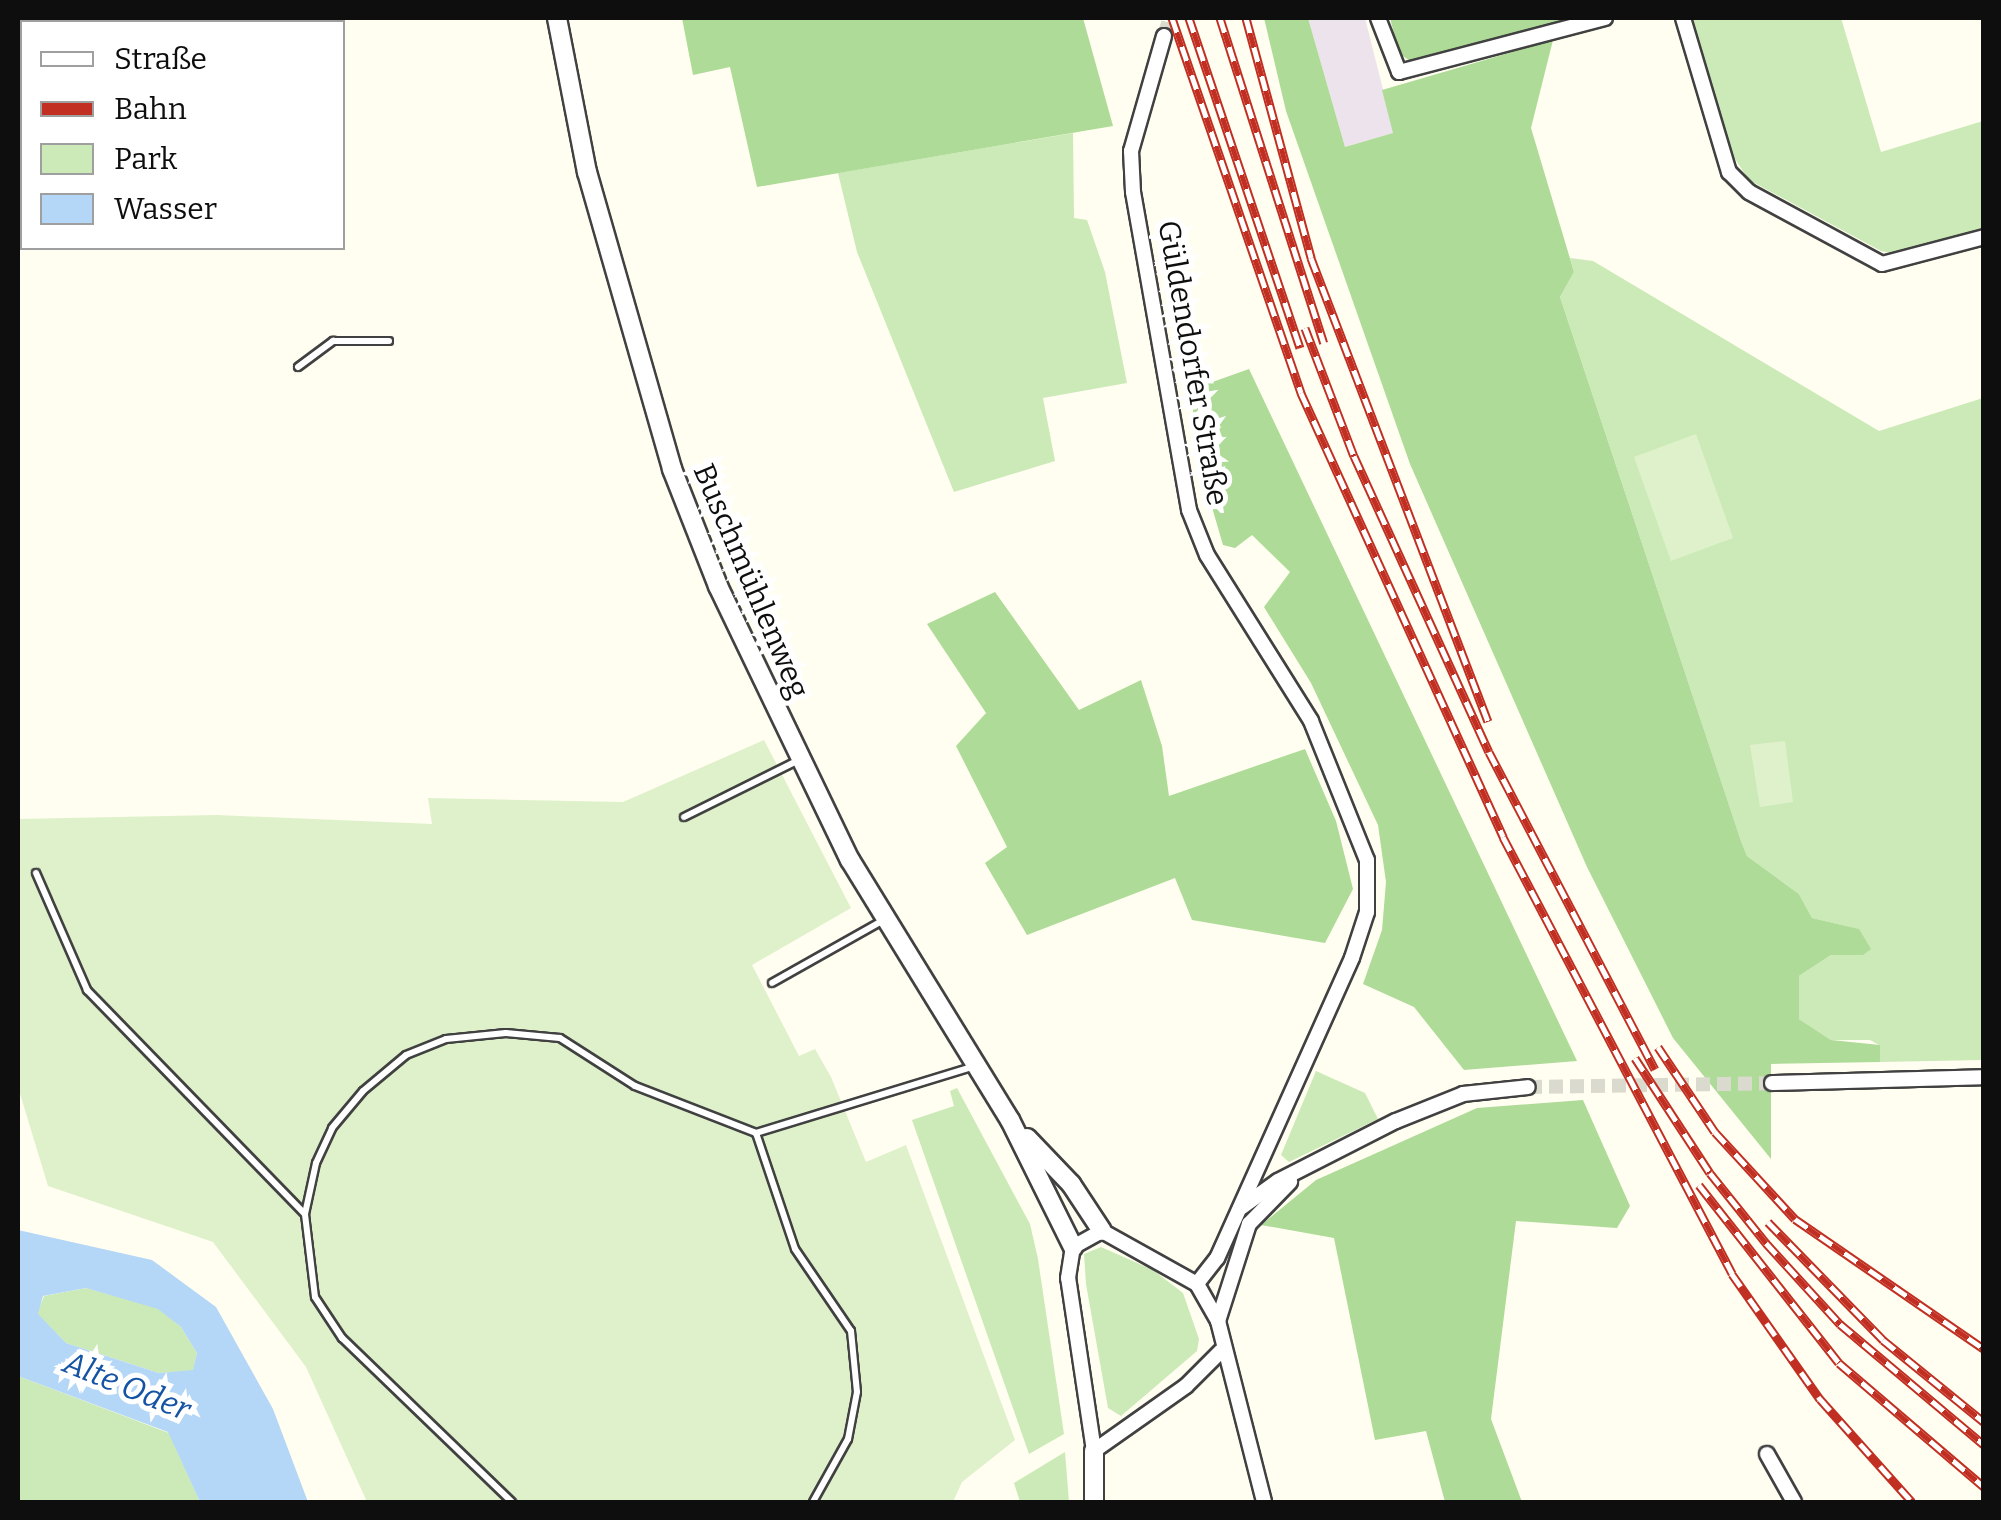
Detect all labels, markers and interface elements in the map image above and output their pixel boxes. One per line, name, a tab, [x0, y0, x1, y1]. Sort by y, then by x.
legend	[20, 20, 345, 250]
text: Straße	[114, 41, 207, 77]
text: Bahn	[114, 91, 187, 127]
text: Park	[114, 141, 177, 177]
text: Wasser	[114, 191, 217, 227]
street label: Güldendorfer Straße	[1150, 218, 1236, 508]
street label: Buschmühlenweg	[685, 458, 817, 704]
water label: Alte Oder	[58, 1343, 196, 1429]

